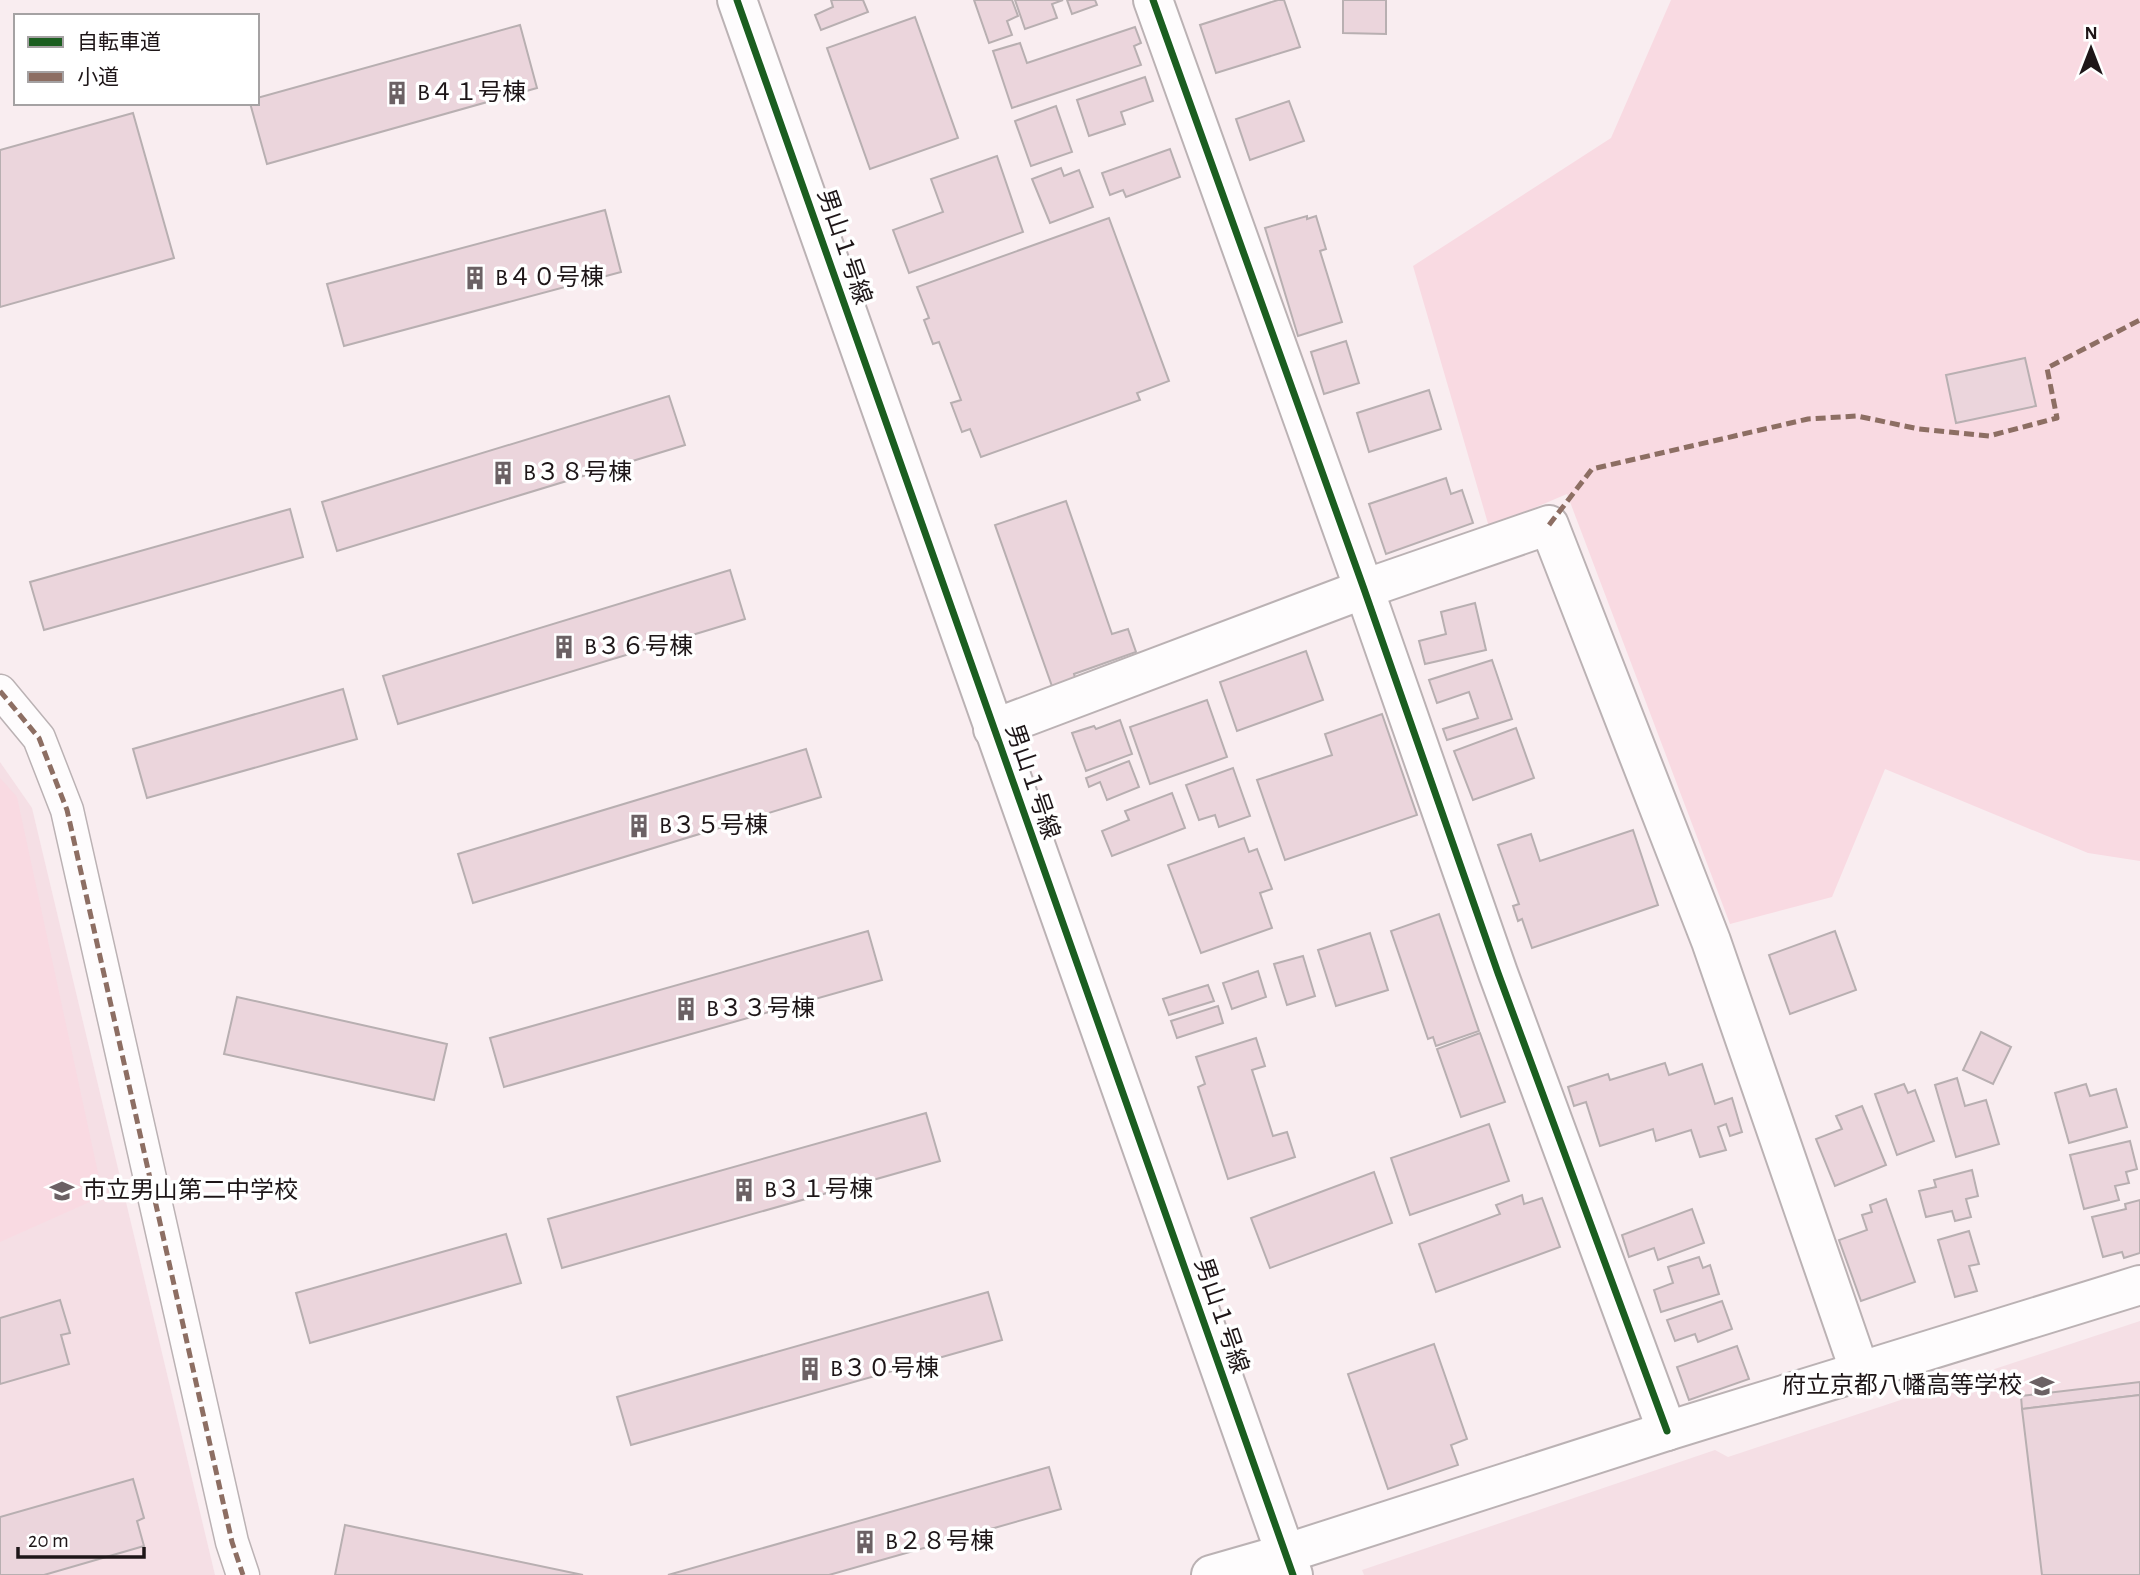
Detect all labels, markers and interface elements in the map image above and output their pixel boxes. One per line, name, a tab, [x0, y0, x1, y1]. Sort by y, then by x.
legend	[14, 14, 259, 105]
north arrow	[2056, 14, 2126, 84]
text: N	[2084, 24, 2098, 43]
text: 自転車道	[77, 31, 161, 53]
text: 小道	[77, 66, 119, 88]
building icon: B４１号棟	[383, 79, 411, 107]
place label: B４１号棟	[417, 79, 526, 105]
street label: 男山１号線	[813, 186, 877, 308]
building icon: B４０号棟	[461, 264, 489, 292]
place label: B４０号棟	[495, 264, 604, 290]
building icon: B３８号棟	[489, 459, 517, 487]
place label: B３８号棟	[523, 459, 632, 485]
building icon: B３６号棟	[550, 633, 578, 661]
place label: B３６号棟	[584, 633, 693, 659]
street label: 男山１号線	[1001, 721, 1065, 843]
building icon: B３５号棟	[625, 812, 653, 840]
place label: B３５号棟	[659, 812, 768, 838]
building icon: B３３号棟	[672, 995, 700, 1023]
place label: B３３号棟	[706, 995, 815, 1021]
building icon: B３１号棟	[730, 1176, 758, 1204]
place label: B３１号棟	[764, 1176, 873, 1202]
school or university icon: 市立男山第二中学校	[48, 1177, 76, 1205]
place label: 市立男山第二中学校	[82, 1177, 298, 1203]
street label: 男山１号線	[1190, 1255, 1254, 1377]
building icon: B３０号棟	[796, 1355, 824, 1383]
place label: B３０号棟	[830, 1355, 939, 1381]
place label: 府立京都八幡高等学校	[1782, 1372, 2022, 1398]
school or university icon: 府立京都八幡高等学校	[2028, 1372, 2056, 1400]
scale bar	[18, 1516, 144, 1560]
building icon: B２８号棟	[851, 1528, 879, 1556]
place label: B２８号棟	[885, 1528, 994, 1554]
text: 20 m	[28, 1530, 69, 1551]

